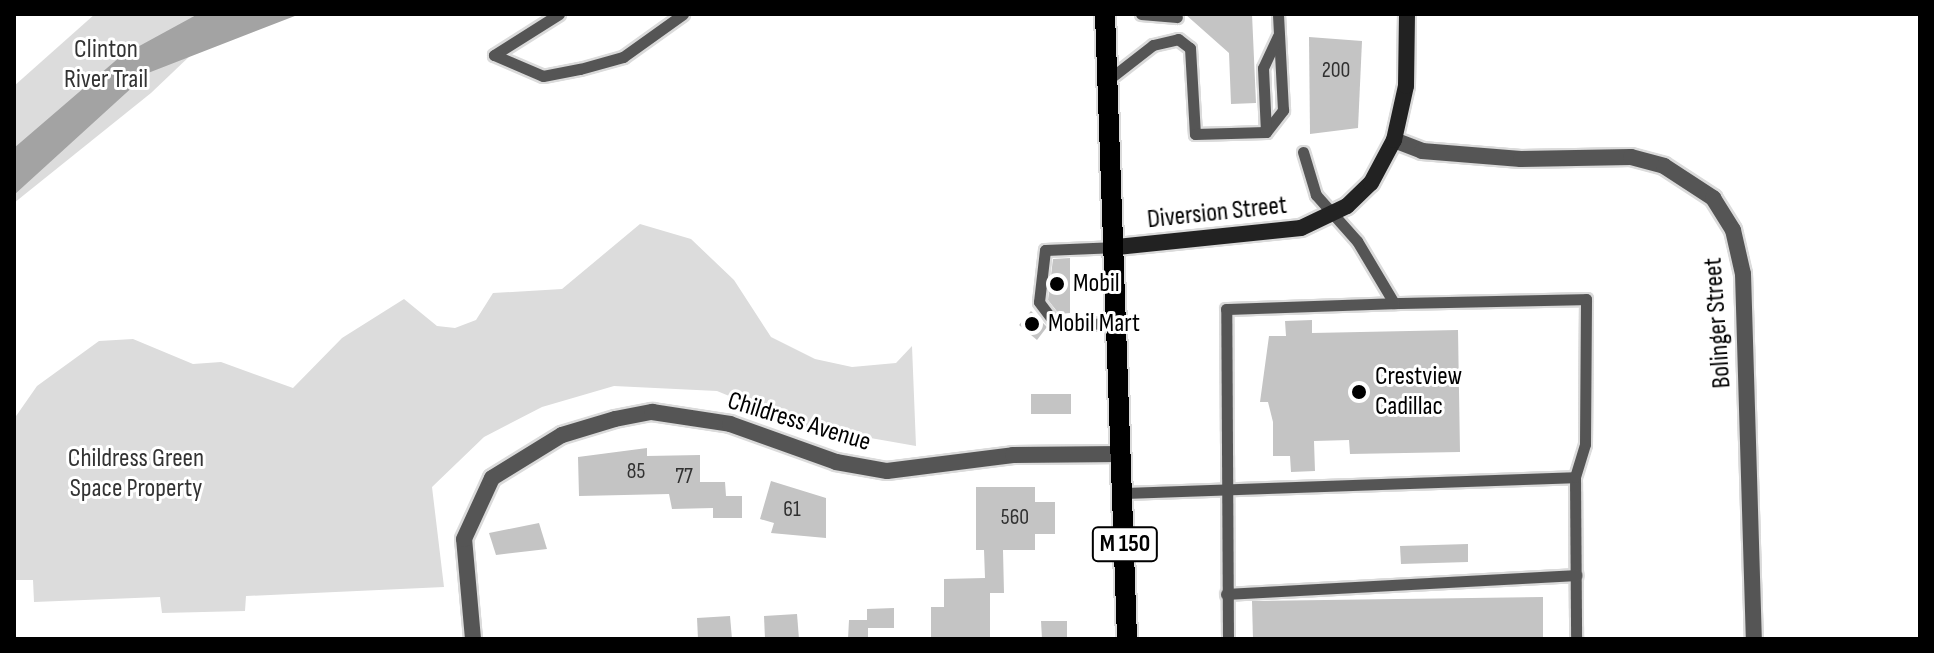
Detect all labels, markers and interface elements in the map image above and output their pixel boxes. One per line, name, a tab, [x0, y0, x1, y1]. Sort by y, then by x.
park label: Clinton River Trail	[64, 34, 148, 96]
house number: 200	[1322, 58, 1350, 84]
street label: Diversion Street	[1146, 190, 1288, 236]
street label: Bolinger Street	[1698, 257, 1738, 389]
place label: Mobil	[1073, 268, 1120, 300]
marker: Mobil	[1048, 275, 1066, 293]
place label: Mobil Mart	[1048, 308, 1140, 340]
marker: Mobil Mart	[1023, 315, 1041, 333]
place label: Crestview Cadillac	[1375, 361, 1462, 422]
marker: Crestview Cadillac	[1350, 383, 1368, 401]
street label: Childress Avenue	[724, 385, 874, 459]
park label: Childress Green Space Property	[68, 443, 204, 504]
house number: 85	[627, 459, 645, 485]
house number: 77	[675, 464, 693, 490]
house number: 61	[783, 497, 801, 523]
house number: 560	[1001, 505, 1029, 531]
road number: M 150	[1091, 524, 1159, 564]

